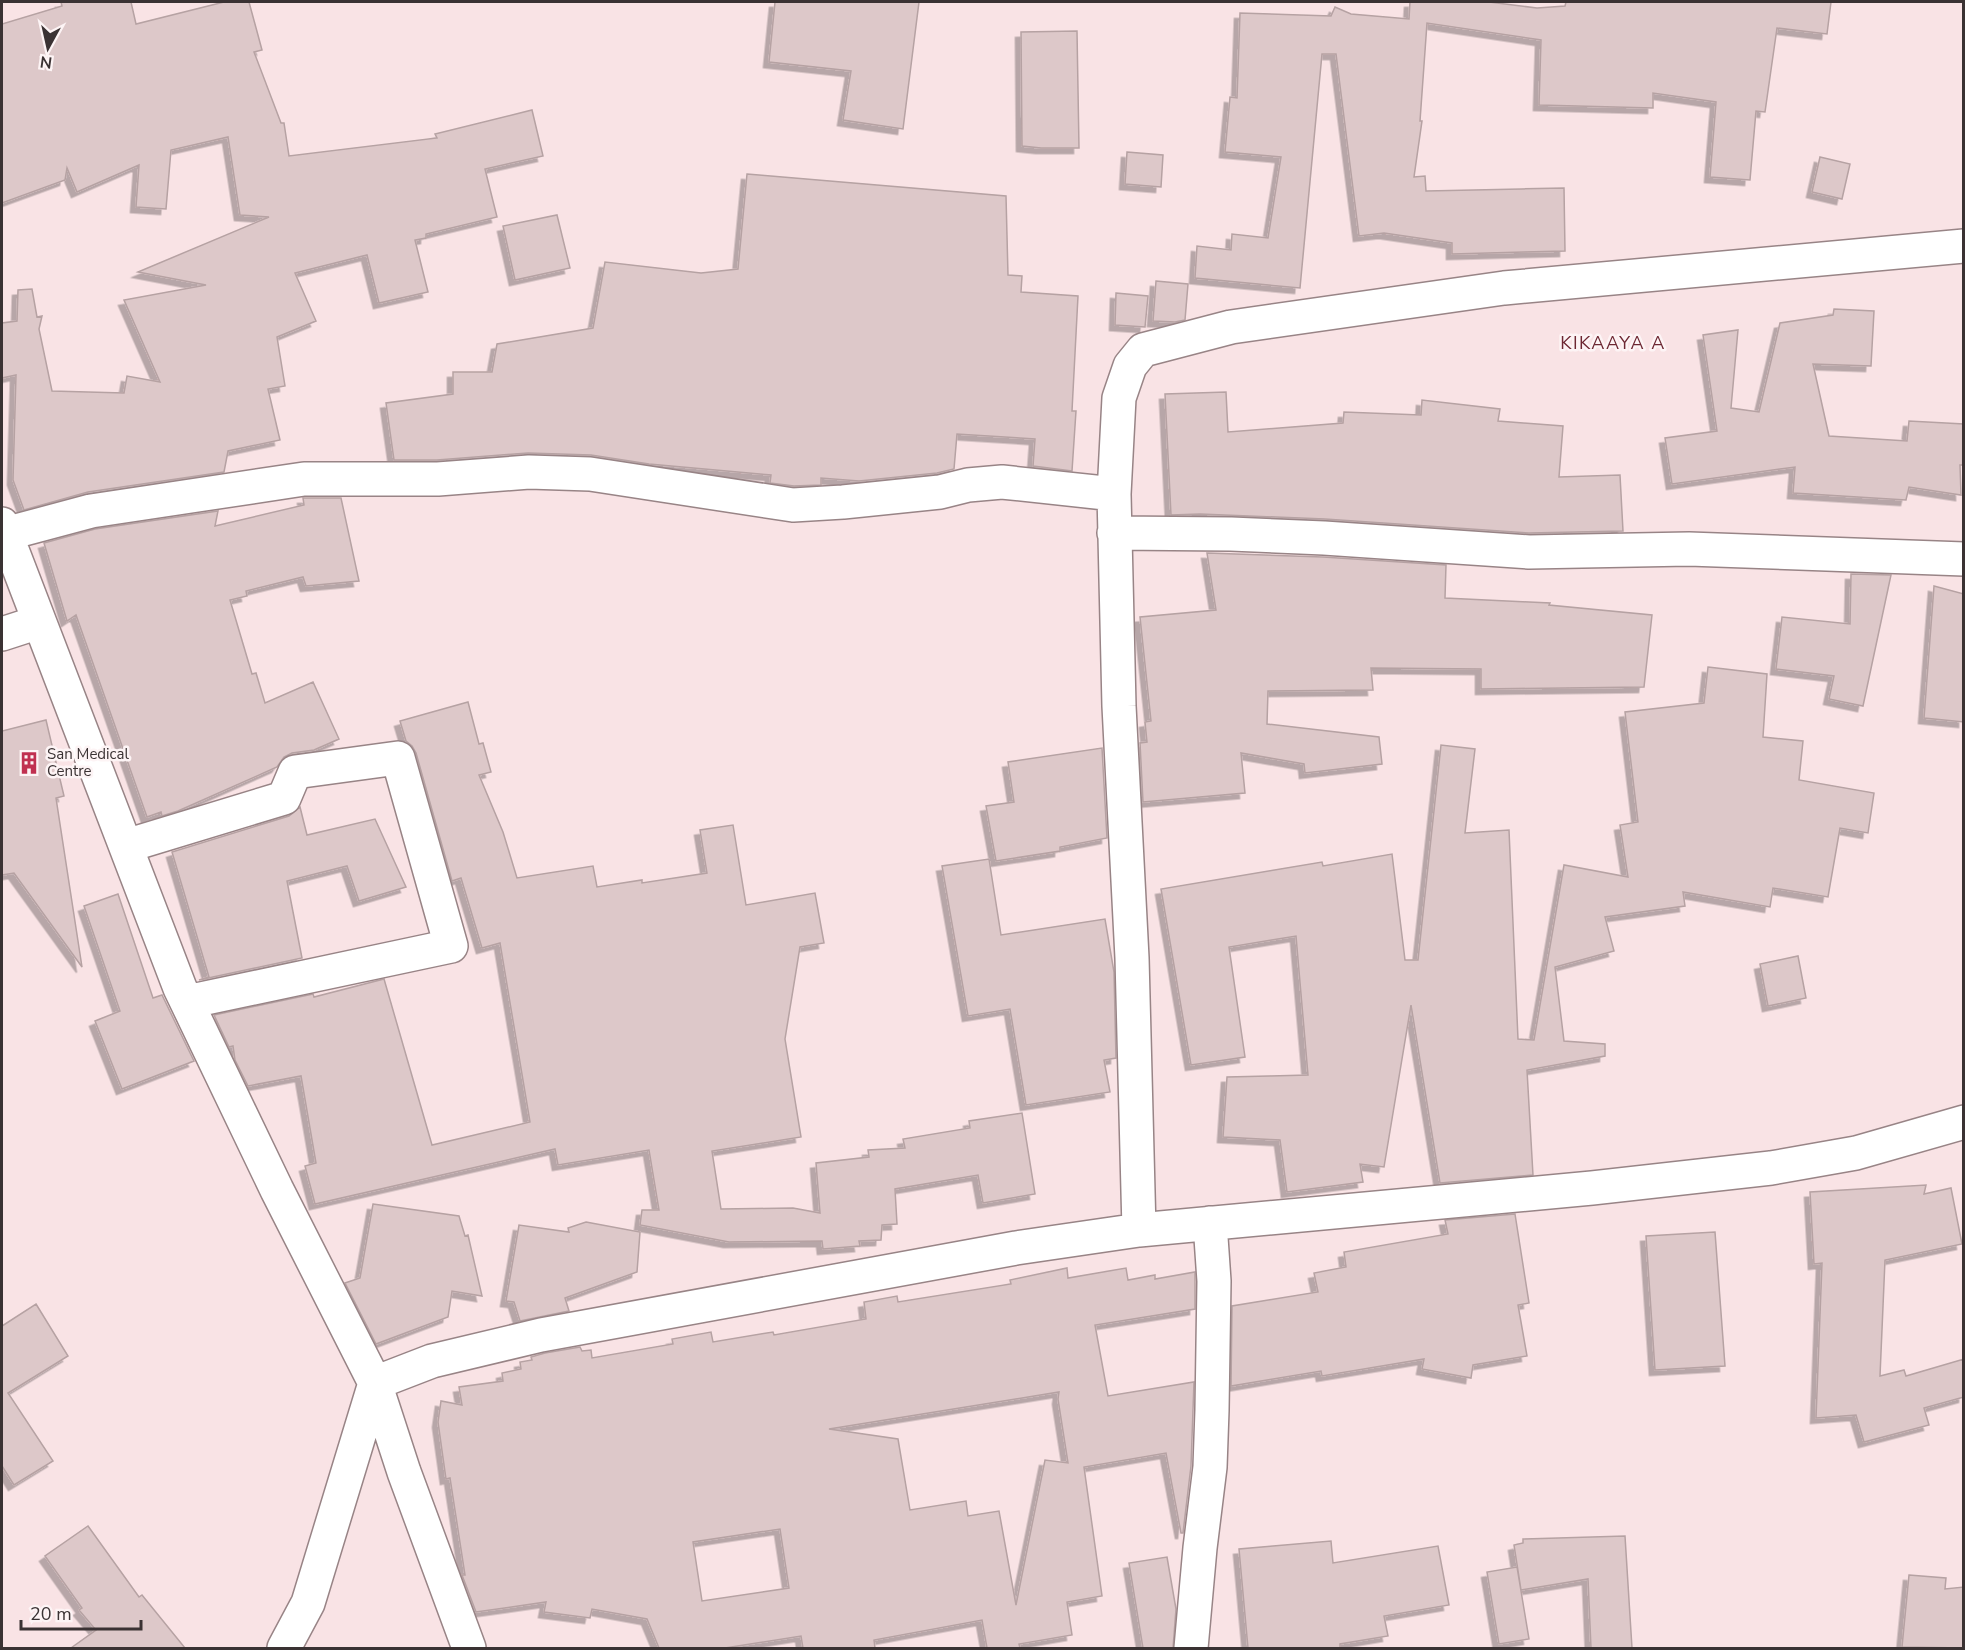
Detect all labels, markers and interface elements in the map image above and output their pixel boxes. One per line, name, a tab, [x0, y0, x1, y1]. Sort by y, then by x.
north arrow	[18, 18, 78, 78]
text: N	[39, 50, 54, 74]
district label: KIKAAYA A	[1560, 331, 1666, 355]
place label: San Medical Centre	[47, 744, 129, 781]
building icon: San Medical Centre	[16, 750, 42, 776]
scale bar	[21, 1593, 141, 1631]
text: 20 m	[30, 1602, 72, 1626]

